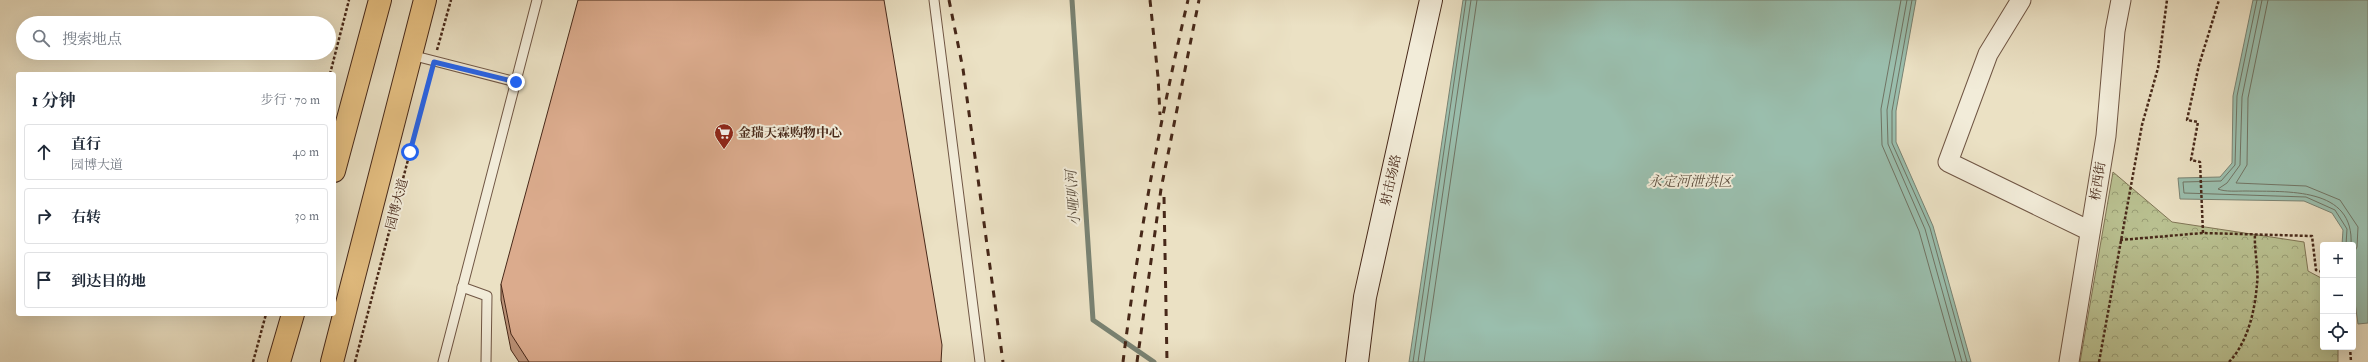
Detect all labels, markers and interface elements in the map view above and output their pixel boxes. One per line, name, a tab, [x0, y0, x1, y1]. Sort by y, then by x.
search box	[16, 16, 336, 60]
icon: search	[30, 27, 52, 49]
text: 搜索地点	[62, 30, 122, 49]
route end	[507, 73, 525, 91]
text: 1 分钟	[32, 90, 76, 111]
text: 步行 · 70 m	[261, 92, 320, 108]
supermarket icon: 金瑞天霖购物中心	[713, 122, 735, 150]
place label: 金瑞天霖购物中心	[738, 125, 842, 141]
text: 直行	[71, 135, 101, 154]
icon: ahead	[33, 141, 55, 163]
route start	[401, 143, 419, 161]
text: 40 m	[293, 144, 319, 160]
street label: 射击场路	[1377, 153, 1405, 207]
text: 园博大道	[71, 157, 123, 173]
street label: 桥西街	[2087, 160, 2109, 202]
water label: 小哑叭河	[1062, 166, 1083, 227]
water label: 永定河泄洪区	[1648, 173, 1734, 190]
street label: 园博大道	[383, 177, 411, 231]
icon: right	[33, 205, 55, 227]
text: 右转	[71, 208, 101, 227]
text: 30 m	[295, 208, 319, 224]
map controls	[2320, 242, 2356, 350]
button: +	[2320, 242, 2356, 278]
icon: arrive	[33, 269, 55, 291]
text: 到达目的地	[71, 272, 146, 291]
button: −	[2320, 278, 2356, 314]
button: locate	[2320, 314, 2356, 350]

